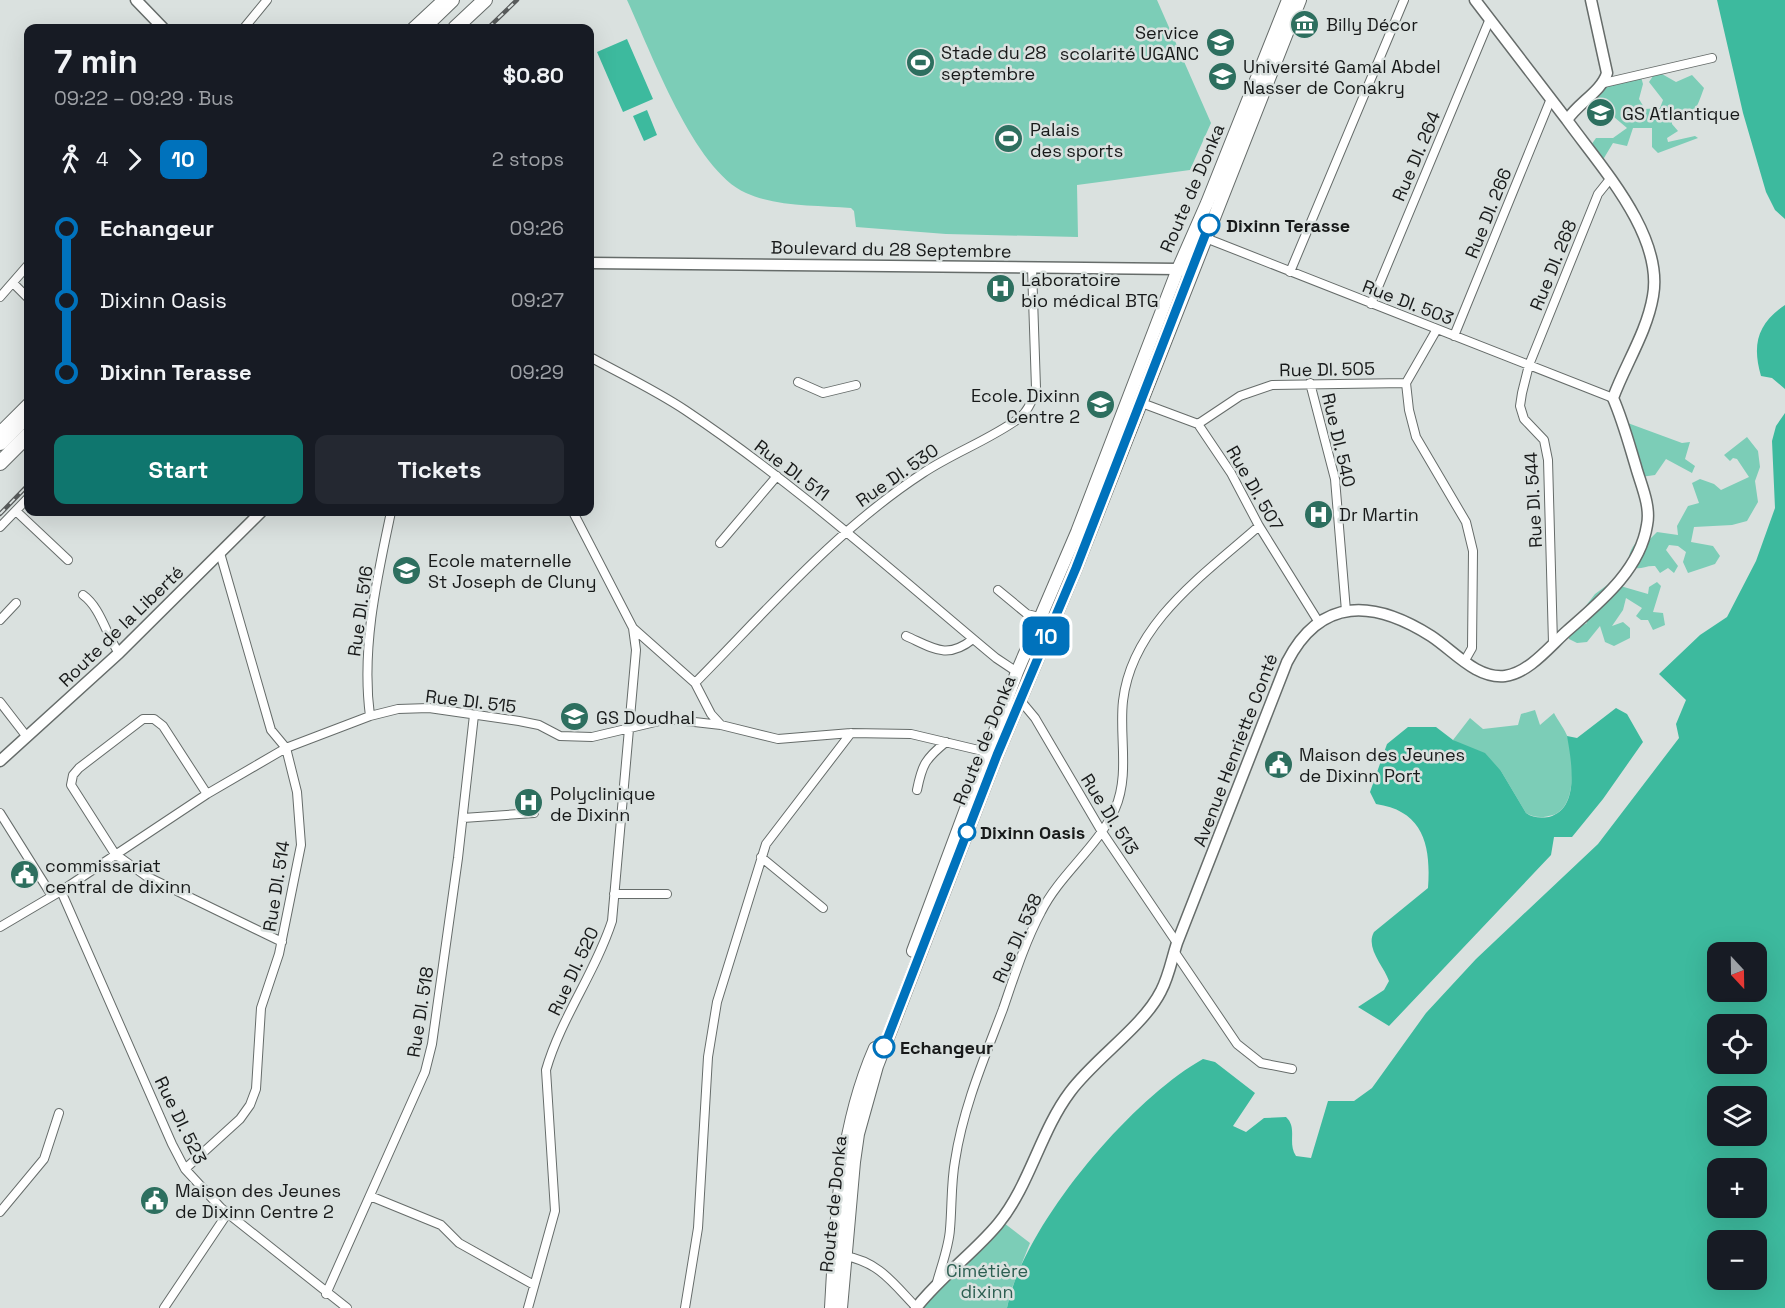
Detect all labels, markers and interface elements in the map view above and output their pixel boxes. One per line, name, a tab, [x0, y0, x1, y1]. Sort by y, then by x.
museum icon: Billy Décor	[1289, 8, 1321, 40]
place label: Billy Décor	[1326, 13, 1418, 36]
place label: Service scolarité UGANC	[1060, 21, 1199, 65]
school or university icon: Service scolarité UGANC	[1204, 26, 1236, 58]
text: 7 min	[54, 41, 138, 83]
place label: Stade du 28 septembre	[941, 41, 1047, 85]
sports icon: Stade du 28 septembre	[904, 46, 936, 78]
place label: Université Gamal Abdel Nasser de Conakry	[1243, 55, 1441, 99]
school or university icon: Université Gamal Abdel Nasser de Conakry	[1206, 60, 1238, 92]
text: $0.80	[503, 61, 564, 89]
text: 09:22 – 09:29 · Bus	[54, 85, 234, 111]
school or university icon: GS Atlantique	[1585, 97, 1617, 129]
place label: GS Atlantique	[1622, 102, 1740, 125]
street label: Rue DI. 264	[1387, 107, 1445, 205]
place label: Palais des sports	[1030, 118, 1123, 162]
street label: Route de Donka	[1155, 120, 1229, 256]
sports icon: Palais des sports	[993, 123, 1025, 155]
icon: walk	[54, 143, 87, 176]
icon: forward	[118, 143, 151, 176]
text: 4	[96, 146, 109, 172]
text: 10	[172, 146, 195, 173]
text: 2 stops	[492, 146, 564, 172]
street label: Rue DI. 266	[1459, 164, 1517, 262]
text: Echangeur	[100, 214, 214, 242]
marker: Dixinn Terasse	[1198, 214, 1220, 236]
place label: Dixinn Terasse	[1226, 214, 1350, 237]
text: 09:26	[510, 215, 564, 241]
street label: Rue DI. 268	[1524, 216, 1582, 314]
street label: Boulevard du 28 Septembre	[770, 235, 1012, 263]
place label: Laboratoire bio médical BTG	[1021, 268, 1159, 312]
hospital icon: Laboratoire bio médical BTG	[984, 273, 1016, 305]
street label: Rue DI. 503	[1359, 274, 1457, 330]
text: Dixinn Oasis	[100, 286, 227, 314]
text: 09:27	[511, 287, 564, 313]
street label: Rue DI. 505	[1279, 357, 1375, 381]
text: Dixinn Terasse	[100, 358, 252, 386]
text: 09:29	[510, 359, 564, 385]
place label: Ecole. Dixinn Centre 2	[971, 384, 1080, 428]
school or university icon: Ecole. Dixinn Centre 2	[1085, 389, 1117, 421]
street label: Rue DI. 540	[1317, 391, 1361, 489]
street label: Rue DI. 511	[750, 434, 834, 506]
button: Start	[54, 435, 303, 504]
button: Tickets	[315, 435, 564, 504]
street label: Rue DI. 530	[851, 438, 943, 512]
street label: Rue DI. 507	[1221, 441, 1289, 535]
street label: Rue DI. 544	[1519, 452, 1547, 548]
hospital icon: Dr Martin	[1302, 498, 1334, 530]
place label: Dr Martin	[1339, 503, 1419, 526]
place label: Ecole maternelle St Joseph de Cluny	[428, 549, 596, 593]
school or university icon: Ecole maternelle St Joseph de Cluny	[391, 554, 423, 586]
street label: Route de la Liberté	[54, 560, 188, 692]
street label: Rue DI. 516	[342, 564, 378, 658]
line badge: 10	[1019, 616, 1073, 656]
text: 10	[1034, 623, 1058, 650]
street label: Avenue Henriette Conté	[1188, 650, 1282, 850]
street label: Route de Donka	[948, 672, 1020, 808]
street label: Rue DI. 515	[424, 684, 518, 718]
school or university icon: GS Doudhal	[559, 701, 591, 733]
place label: GS Doudhal	[596, 706, 695, 729]
place label: Maison des Jeunes de Dixinn Port	[1299, 743, 1465, 787]
public building icon: Maison des Jeunes de Dixinn Port	[1262, 748, 1294, 780]
street label: Rue DI. 513	[1076, 769, 1144, 859]
place label: Polyclinique de Dixinn	[550, 782, 655, 826]
hospital icon: Polyclinique de Dixinn	[513, 787, 545, 819]
place label: Dixinn Oasis	[980, 821, 1085, 844]
marker: Dixinn Oasis	[958, 823, 976, 841]
street label: Rue DI. 514	[257, 839, 295, 933]
place label: commissariat central de dixinn	[45, 854, 191, 898]
public building icon: commissariat central de dixinn	[8, 859, 40, 891]
street label: Rue DI. 538	[987, 890, 1047, 986]
street label: Rue DI. 520	[542, 923, 604, 1019]
north arrow	[1707, 942, 1767, 1002]
map controls	[1707, 942, 1767, 1290]
street label: Rue DI. 518	[401, 965, 439, 1059]
button: locate	[1707, 1014, 1767, 1074]
marker: Echangeur	[873, 1036, 895, 1058]
place label: Echangeur	[900, 1036, 993, 1059]
street label: Rue DI. 523	[150, 1072, 212, 1168]
button: layers	[1707, 1086, 1767, 1146]
street label: Route de Donka	[814, 1134, 852, 1274]
button: +	[1707, 1158, 1767, 1218]
place label: Maison des Jeunes de Dixinn Centre 2	[175, 1179, 341, 1223]
public building icon: Maison des Jeunes de Dixinn Centre 2	[138, 1184, 170, 1216]
button: −	[1707, 1230, 1767, 1290]
park label: Cimétière dixinn	[946, 1259, 1028, 1303]

